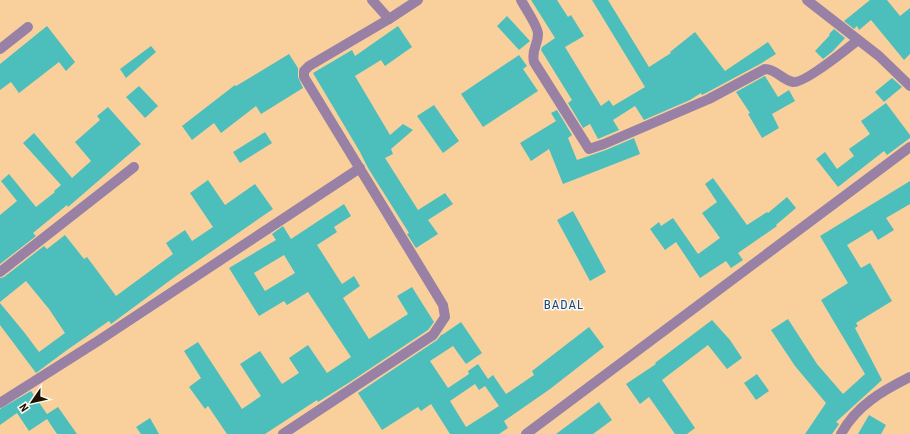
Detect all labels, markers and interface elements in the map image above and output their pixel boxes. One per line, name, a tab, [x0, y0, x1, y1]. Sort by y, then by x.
district label: BADAL	[544, 297, 584, 312]
north arrow	[12, 382, 52, 422]
text: N	[17, 401, 31, 414]

